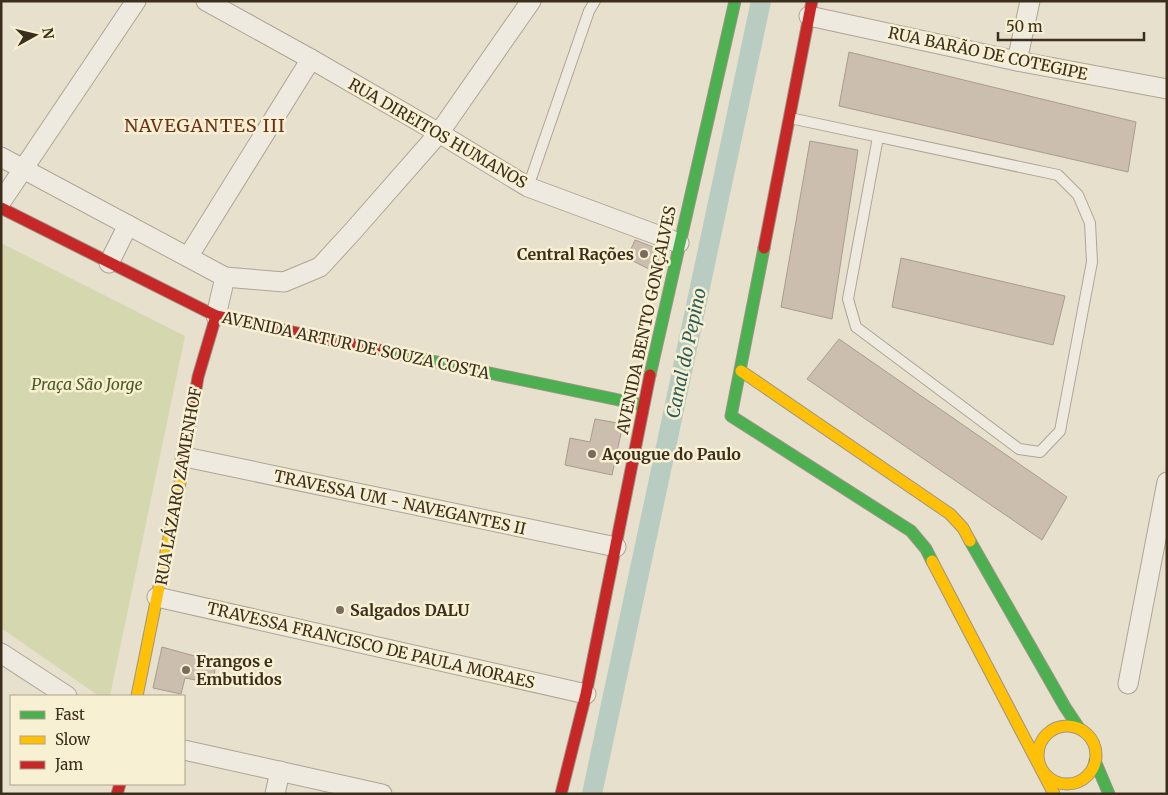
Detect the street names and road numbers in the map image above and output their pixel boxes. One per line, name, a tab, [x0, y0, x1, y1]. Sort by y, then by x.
street label: RUA BARÃO DE COTEGIPE	[886, 22, 1090, 84]
street label: RUA DIREITOS HUMANOS	[345, 74, 531, 192]
street label: AVENIDA BENTO GONÇALVES	[612, 204, 680, 437]
street label: AVENIDA ARTUR DE SOUZA COSTA	[219, 307, 492, 383]
street label: RUA LÁZARO ZAMENHOF	[151, 385, 205, 587]
street label: TRAVESSA UM - NAVEGANTES II	[272, 465, 528, 539]
street label: TRAVESSA FRANCISCO DE PAULA MORAES	[205, 597, 537, 693]

